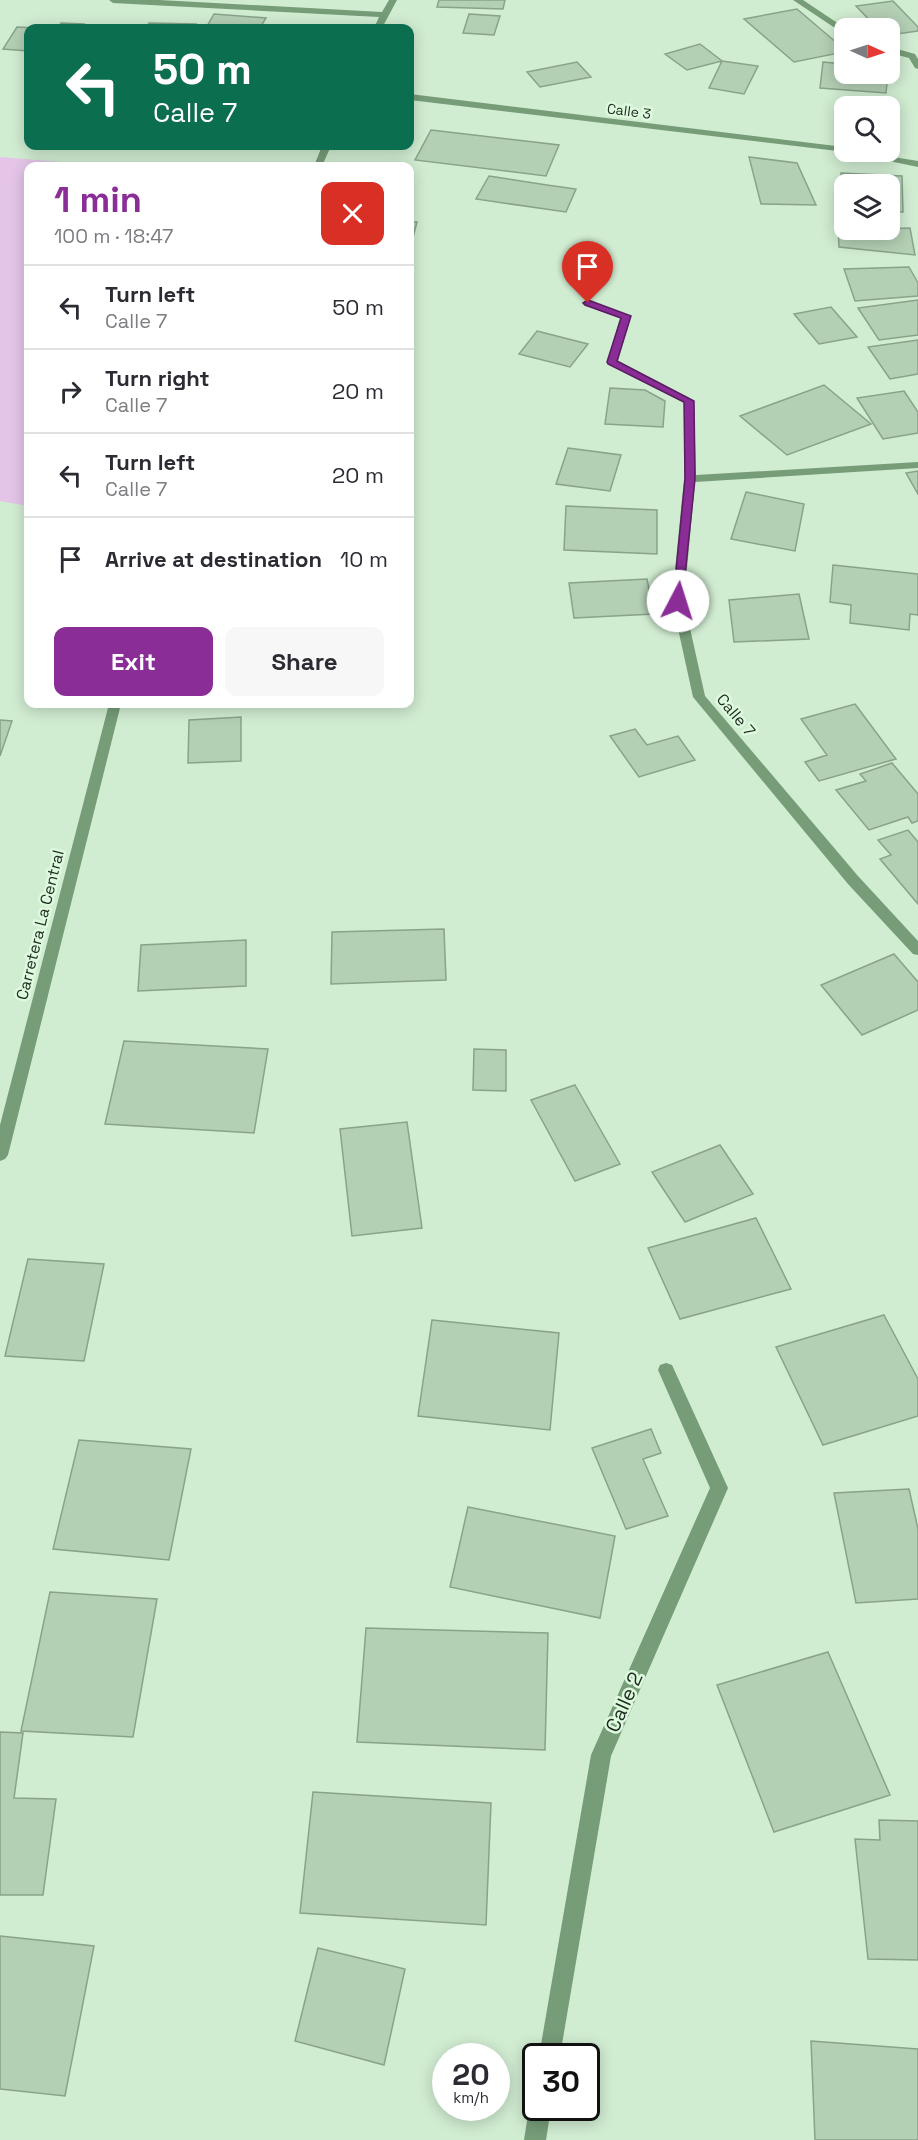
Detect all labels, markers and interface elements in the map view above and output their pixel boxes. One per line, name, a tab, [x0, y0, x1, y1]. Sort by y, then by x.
north arrow	[834, 18, 900, 84]
map controls	[834, 18, 900, 240]
text: 50 m	[153, 43, 252, 96]
icon: left	[54, 48, 132, 126]
text: Calle 7	[153, 95, 237, 130]
button: search	[834, 96, 900, 162]
street label: Calle 3	[606, 99, 652, 123]
button: layers	[834, 174, 900, 240]
text: 1 min	[54, 177, 142, 223]
button: close	[321, 182, 384, 245]
text: 100 m · 18:47	[54, 223, 173, 249]
pin	[562, 241, 613, 303]
icon: arrive	[571, 250, 604, 283]
text: Turn left	[105, 280, 195, 308]
icon: left	[54, 291, 87, 324]
text: 50 m	[332, 293, 384, 321]
text: Calle 7	[105, 308, 167, 334]
text: Turn right	[105, 364, 210, 392]
icon: right	[54, 375, 87, 408]
text: 20 m	[332, 377, 384, 405]
text: Calle 7	[105, 392, 167, 418]
text: Turn left	[105, 448, 195, 476]
icon: left	[54, 459, 87, 492]
text: 20 m	[332, 461, 384, 489]
text: Calle 7	[105, 476, 167, 502]
icon: arrive	[54, 543, 87, 576]
text: Arrive at destination	[105, 545, 322, 573]
text: 10 m	[340, 545, 388, 573]
position arrow	[646, 569, 710, 633]
button: Exit	[54, 627, 213, 696]
button: Share	[225, 627, 384, 696]
street label: Calle 7	[712, 689, 760, 741]
street label: Carretera La Central	[11, 848, 69, 1002]
street label: Calle 2	[599, 1668, 649, 1736]
speed limit sign: 30	[522, 2043, 600, 2121]
text: 20	[452, 2055, 490, 2094]
text: km/h	[453, 2088, 489, 2107]

